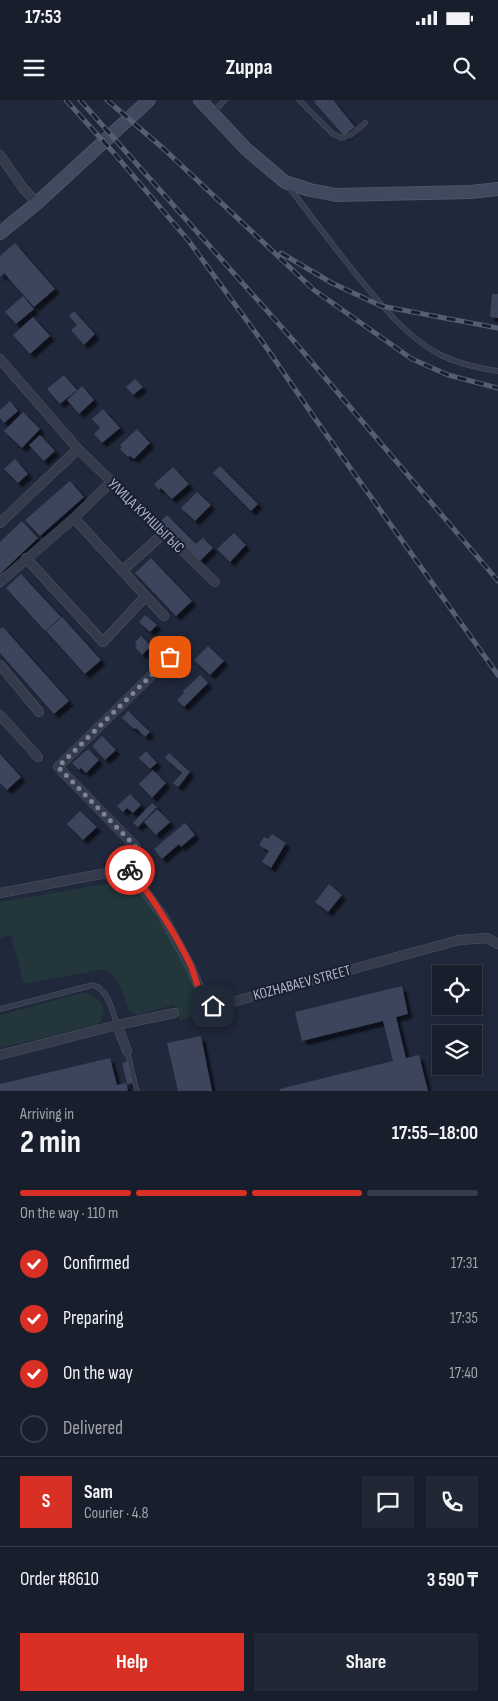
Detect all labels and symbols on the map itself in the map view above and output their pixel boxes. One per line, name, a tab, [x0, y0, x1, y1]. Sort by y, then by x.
street label: УЛИЦА КУНШЫГЫС	[104, 475, 188, 557]
pin	[149, 636, 191, 678]
courier	[105, 845, 155, 895]
street label: KOZHABAEV STREET	[251, 961, 353, 1005]
pin	[192, 985, 234, 1027]

